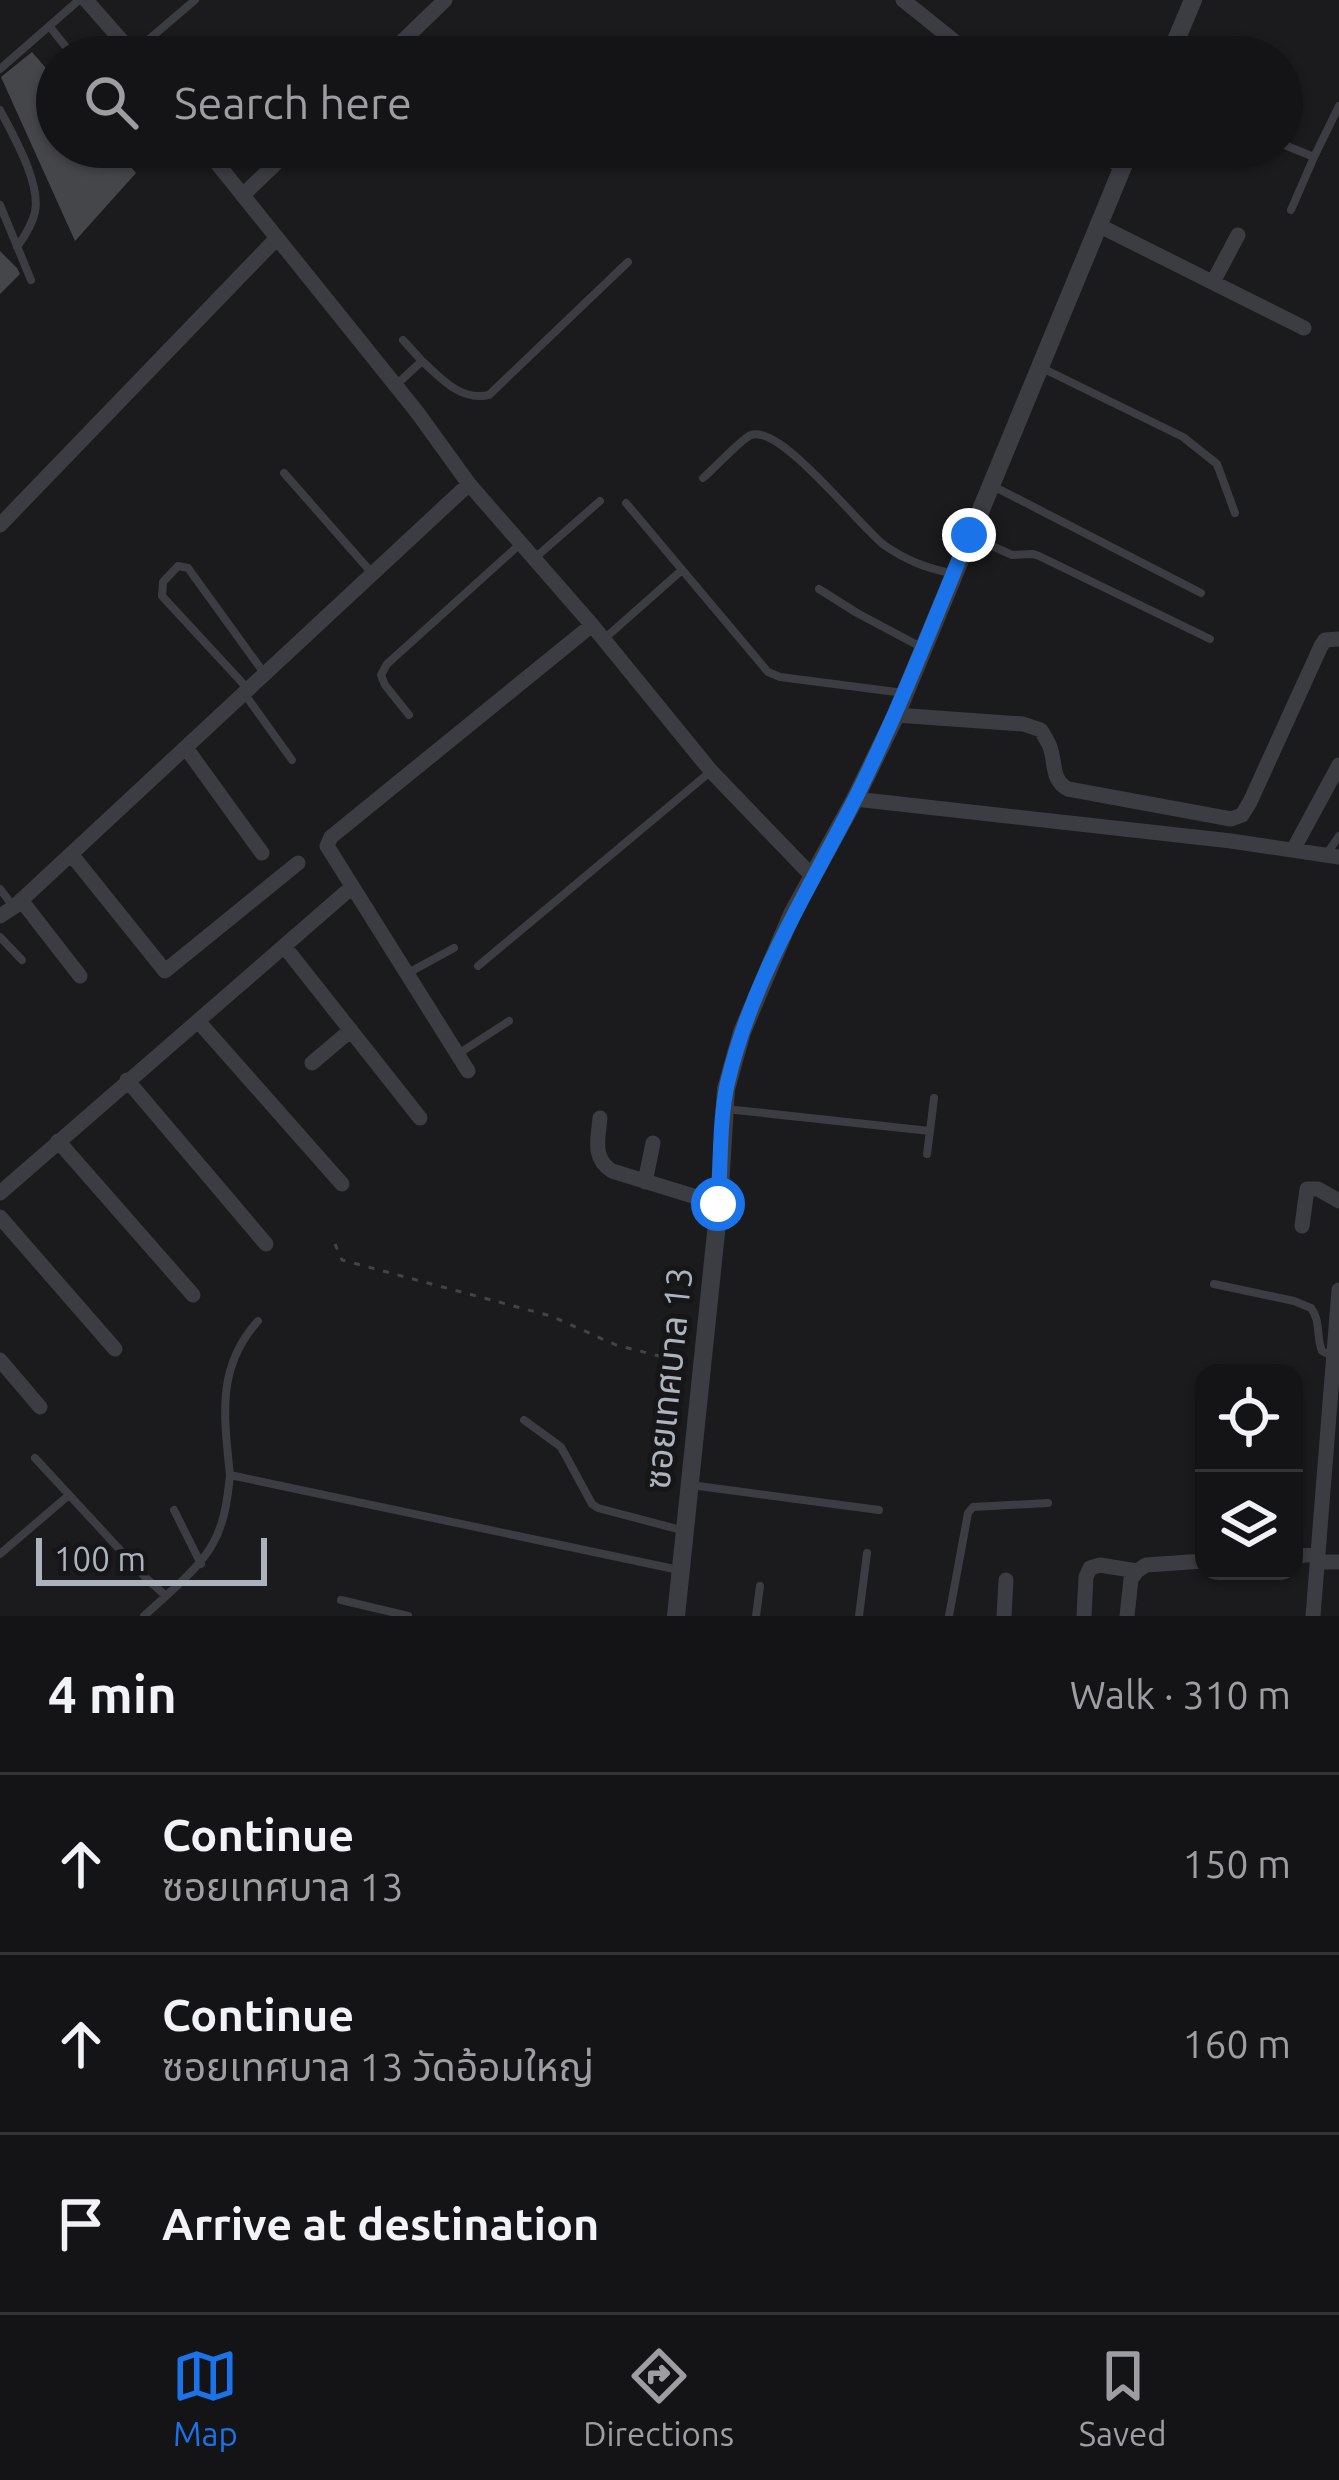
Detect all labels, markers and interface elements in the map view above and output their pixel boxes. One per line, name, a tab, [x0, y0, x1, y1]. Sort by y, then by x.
search box	[36, 36, 1303, 168]
icon: search	[78, 69, 144, 135]
text: Search here	[174, 77, 412, 128]
route end	[942, 508, 996, 562]
route start	[691, 1177, 745, 1231]
street label: ซอยเทศบาล 13	[635, 1265, 700, 1491]
map controls	[1195, 1364, 1303, 1580]
button: locate	[1195, 1364, 1303, 1472]
button: layers	[1195, 1472, 1303, 1580]
scale bar	[36, 1532, 267, 1585]
text: 100 m	[54, 1540, 146, 1577]
text: 4 min	[48, 1665, 177, 1723]
text: Walk · 310 m	[1070, 1673, 1291, 1716]
text: Continue	[162, 1809, 354, 1860]
icon: ahead	[48, 1831, 114, 1897]
text: 150 m	[1182, 1842, 1291, 1885]
text: ซอยเทศบาล 13	[162, 1865, 404, 1908]
text: Continue	[162, 1989, 354, 2040]
icon: ahead	[48, 2011, 114, 2077]
text: 160 m	[1182, 2022, 1291, 2065]
text: ซอยเทศบาล 13 วัดอ้อมใหญ่	[162, 2045, 594, 2088]
icon: arrive	[48, 2191, 114, 2257]
text: Arrive at destination	[162, 2198, 599, 2249]
tab: Map	[172, 2343, 238, 2452]
tab: Directions	[583, 2343, 734, 2452]
tab: Saved	[1079, 2343, 1167, 2452]

